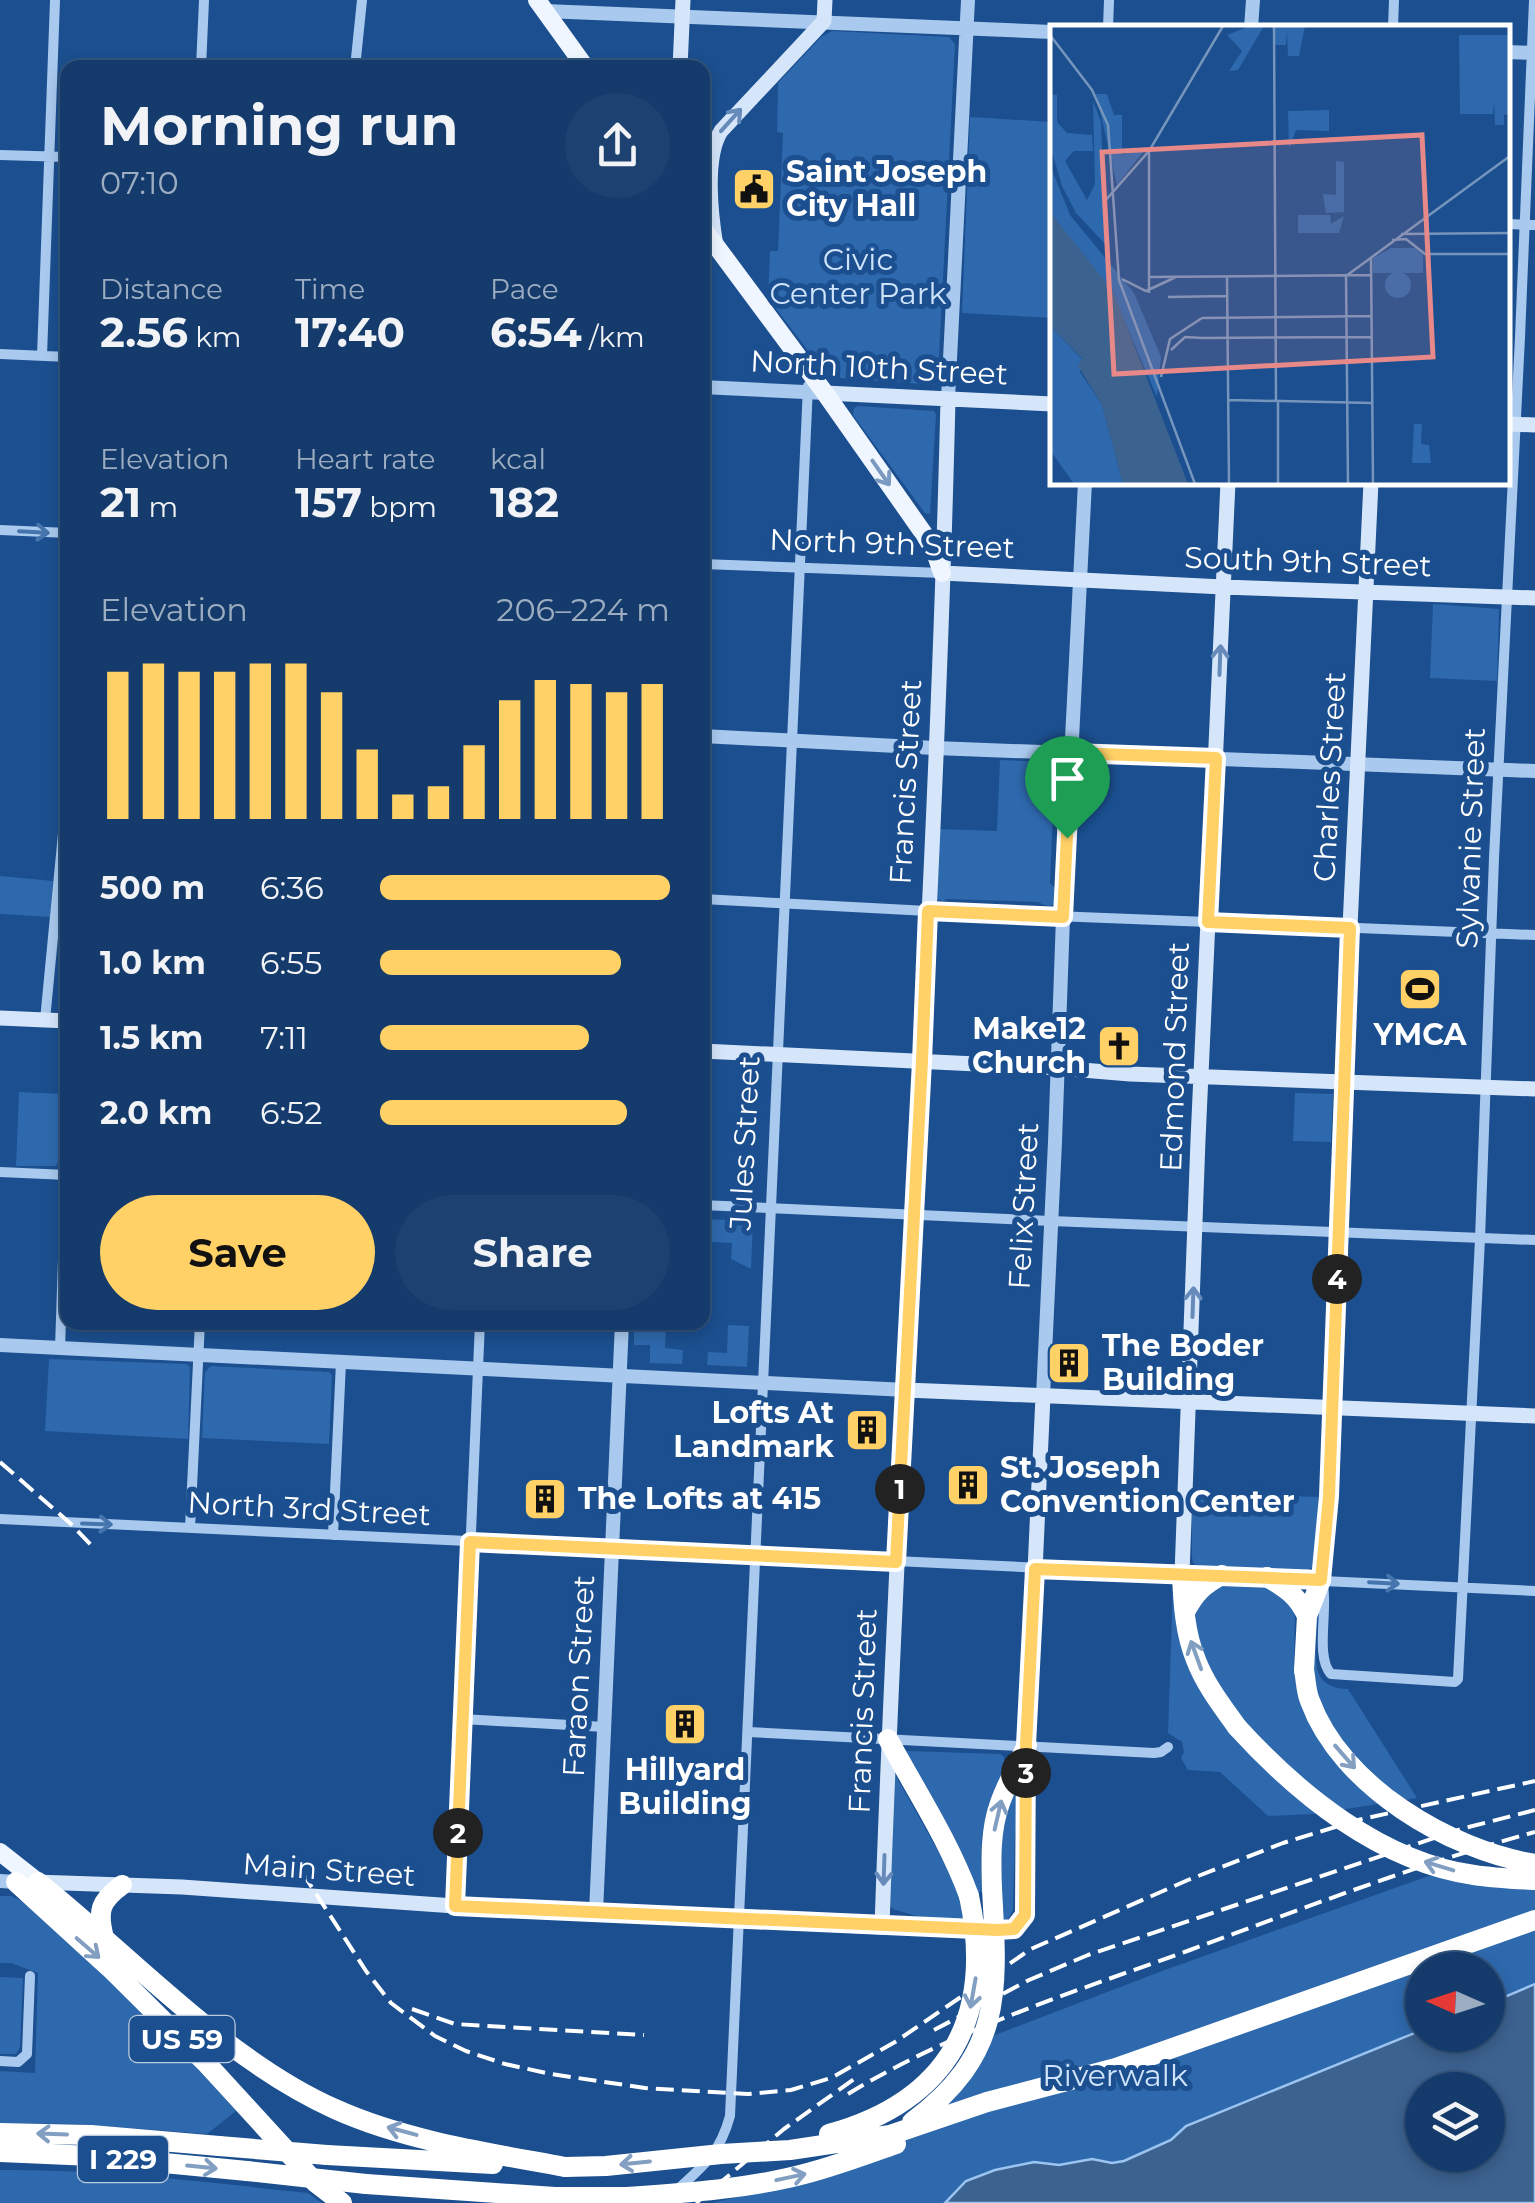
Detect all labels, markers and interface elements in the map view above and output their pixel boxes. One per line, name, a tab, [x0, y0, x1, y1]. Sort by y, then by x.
inset map	[1050, 25, 1510, 485]
text: Morning run	[100, 92, 458, 159]
button: share	[565, 93, 670, 198]
one-way arrow	[720, 108, 743, 133]
place label: Saint Joseph City Hall	[786, 153, 987, 224]
text: 07:10	[100, 163, 179, 202]
public building icon: Saint Joseph City Hall	[731, 166, 777, 212]
park label: Civic Center Park	[769, 241, 947, 312]
text: Distance	[100, 272, 223, 306]
text: Time	[295, 272, 365, 306]
text: Pace	[490, 272, 559, 306]
text: 2.56	[100, 306, 188, 358]
text: 17:40	[295, 306, 405, 358]
text: 6:54	[490, 306, 582, 358]
text: km	[188, 320, 242, 354]
text: /km	[582, 320, 645, 354]
street label: North 10th Street	[749, 342, 1009, 393]
text: Elevation	[100, 442, 229, 476]
text: Heart rate	[295, 442, 436, 476]
text: kcal	[490, 442, 546, 476]
one-way arrow	[870, 459, 891, 486]
text: 21	[100, 476, 141, 528]
text: 157	[295, 476, 362, 528]
text: 182	[490, 476, 559, 528]
text: m	[141, 490, 178, 524]
text: bpm	[362, 490, 437, 524]
street label: North 9th Street	[769, 521, 1015, 566]
one-way arrow	[17, 523, 49, 542]
street label: South 9th Street	[1184, 539, 1432, 584]
text: Elevation	[100, 590, 248, 629]
text: 206–224 m	[496, 590, 670, 629]
one-way arrow	[1210, 645, 1229, 677]
street label: Charles Street	[1306, 671, 1353, 883]
street label: Francis Street	[882, 678, 929, 886]
street label: Sylvanie Street	[1448, 727, 1493, 949]
pin	[1025, 736, 1110, 839]
icon: arrive	[1040, 751, 1095, 806]
text: 500 m	[100, 868, 205, 907]
text: 6:36	[260, 868, 324, 907]
street label: Edmond Street	[1152, 941, 1197, 1173]
text: 1.0 km	[100, 943, 206, 982]
text: 6:55	[260, 943, 322, 982]
sports icon: YMCA	[1397, 966, 1443, 1012]
place label: Make12 Church	[972, 1010, 1086, 1081]
place label: YMCA	[1373, 1016, 1467, 1053]
text: 1.5 km	[100, 1018, 203, 1057]
text: 7:11	[260, 1018, 308, 1057]
church icon: Make12 Church	[1096, 1023, 1142, 1069]
street label: Jules Street	[721, 1055, 768, 1232]
text: 2.0 km	[100, 1093, 212, 1132]
text: 6:52	[260, 1093, 322, 1132]
street label: Felix Street	[1001, 1121, 1046, 1290]
button: Save	[100, 1195, 375, 1310]
button: Share	[395, 1195, 670, 1310]
pin: 4	[1312, 1254, 1362, 1304]
text: 4	[1327, 1262, 1347, 1296]
one-way arrow	[1183, 1287, 1202, 1319]
place label: The Boder Building	[1102, 1327, 1264, 1398]
building icon: The Boder Building	[1046, 1340, 1092, 1386]
place label: Lofts At Landmark	[673, 1394, 834, 1465]
building icon: Lofts At Landmark	[844, 1407, 890, 1453]
place label: St. Joseph Convention Center	[1000, 1449, 1295, 1520]
building icon: St. Joseph Convention Center	[945, 1462, 991, 1508]
pin: 1	[875, 1464, 925, 1514]
text: 1	[895, 1472, 905, 1506]
building icon: The Lofts at 415	[522, 1476, 568, 1522]
place label: The Lofts at 415	[578, 1480, 821, 1517]
street label: North 3rd Street	[186, 1484, 432, 1533]
one-way arrow	[81, 1515, 113, 1534]
street label: Faraon Street	[555, 1574, 602, 1778]
one-way arrow	[1368, 1574, 1400, 1593]
street label: Francis Street	[840, 1608, 885, 1814]
one-way arrow	[1186, 1641, 1204, 1672]
building icon: Hillyard Building	[662, 1701, 708, 1747]
one-way arrow	[1333, 1743, 1355, 1769]
pin: 3	[1001, 1748, 1051, 1798]
place label: Hillyard Building	[618, 1751, 752, 1822]
text: 3	[1018, 1756, 1034, 1790]
one-way arrow	[990, 1799, 1008, 1831]
pin: 2	[433, 1808, 483, 1858]
text: 2	[450, 1816, 466, 1850]
street label: Main Street	[241, 1845, 417, 1894]
one-way arrow	[874, 1853, 893, 1885]
one-way arrow	[1424, 1855, 1455, 1873]
one-way arrow	[75, 1936, 100, 1959]
north arrow	[1405, 1952, 1505, 2052]
map controls	[1405, 1952, 1505, 2172]
one-way arrow	[963, 1976, 982, 2009]
road number: US 59	[130, 2016, 234, 2062]
park label: Riverwalk	[1042, 2057, 1188, 2094]
button: layers	[1405, 2072, 1505, 2172]
one-way arrow	[387, 2121, 418, 2140]
one-way arrow	[37, 2124, 69, 2143]
road number: I 229	[78, 2136, 168, 2182]
one-way arrow	[619, 2154, 651, 2173]
one-way arrow	[185, 2157, 217, 2176]
one-way arrow	[774, 2167, 806, 2185]

